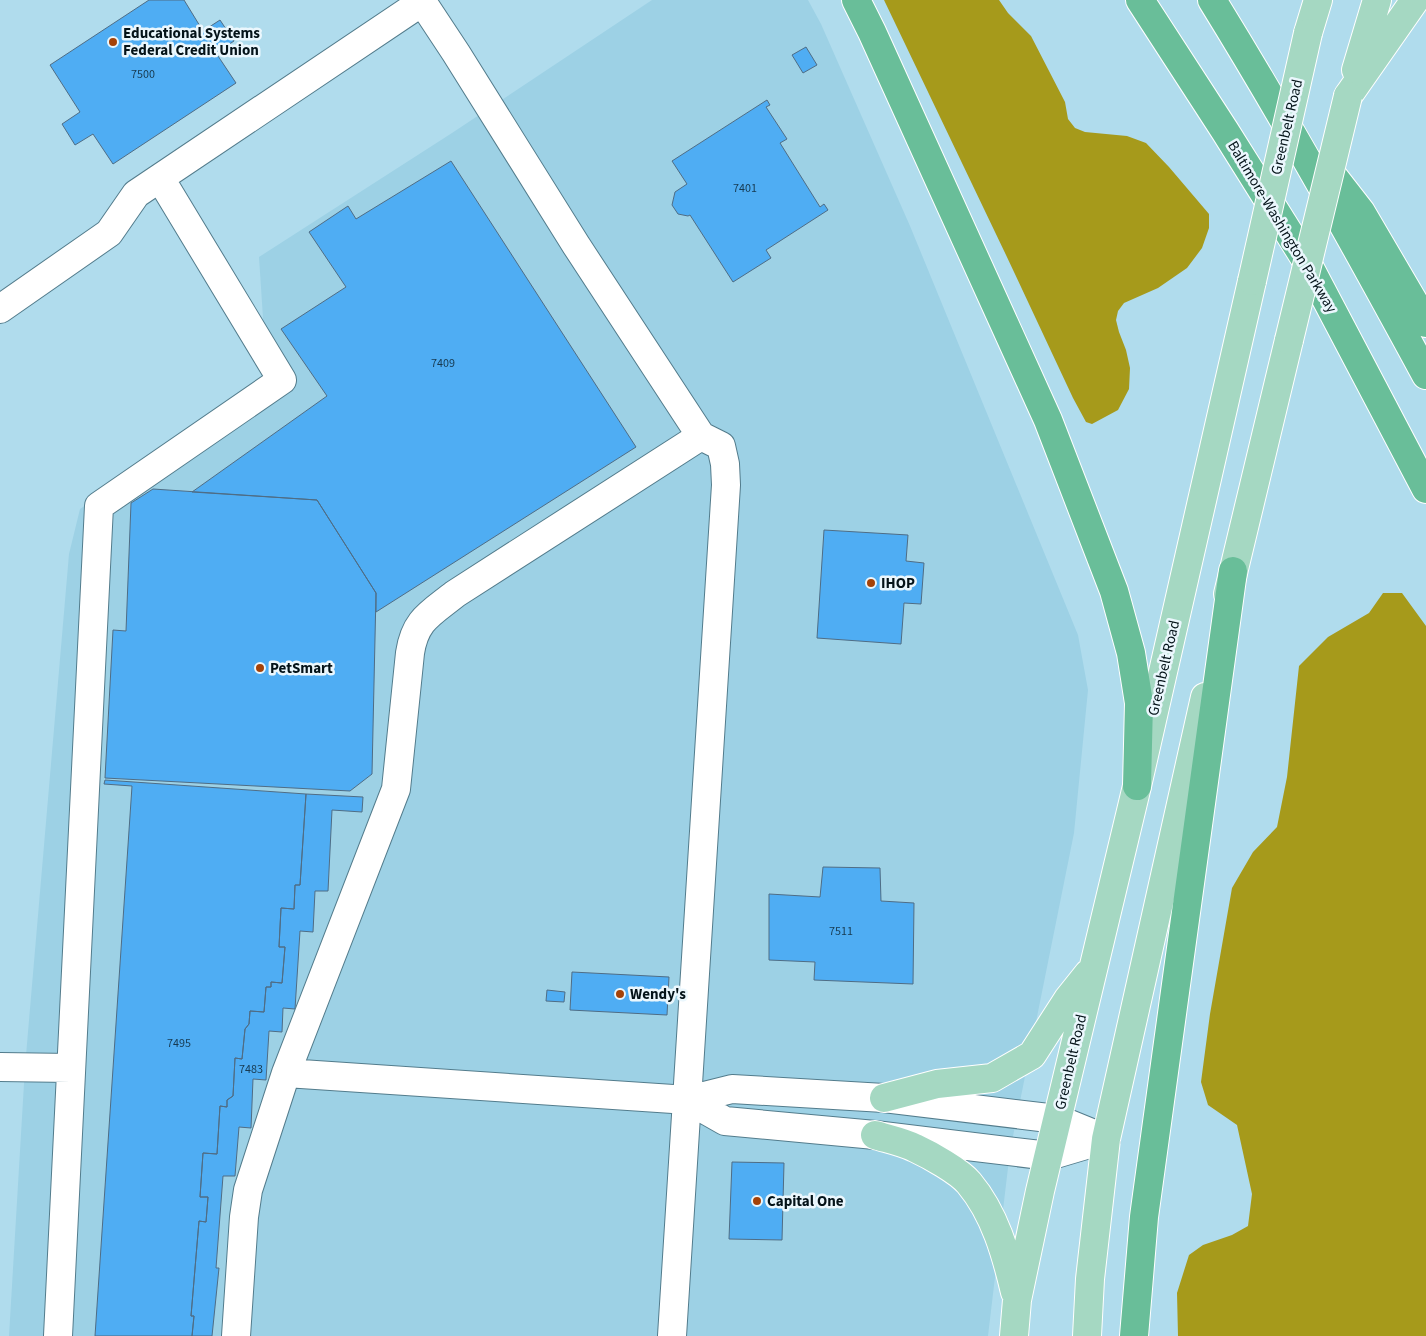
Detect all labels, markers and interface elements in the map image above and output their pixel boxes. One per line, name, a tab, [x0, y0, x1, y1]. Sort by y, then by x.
place label: Educational Systems Federal Credit Union	[123, 23, 260, 61]
marker: Educational Systems Federal Credit Union	[107, 36, 119, 48]
house number: 7500	[131, 66, 155, 83]
street label: Greenbelt Road	[1266, 77, 1308, 177]
street label: Baltimore-Washington Parkway	[1222, 137, 1342, 317]
house number: 7401	[733, 180, 757, 197]
house number: 7409	[431, 355, 455, 372]
place label: IHOP	[881, 573, 915, 594]
marker: IHOP	[865, 577, 877, 589]
street label: Greenbelt Road	[1143, 618, 1185, 718]
place label: PetSmart	[270, 658, 333, 679]
marker: PetSmart	[254, 662, 266, 674]
house number: 7511	[829, 923, 853, 940]
place label: Wendy's	[630, 984, 686, 1005]
marker: Wendy's	[614, 988, 626, 1000]
street label: Greenbelt Road	[1050, 1012, 1092, 1112]
house number: 7495	[167, 1035, 191, 1052]
house number: 7483	[239, 1061, 263, 1078]
place label: Capital One	[767, 1191, 844, 1212]
marker: Capital One	[751, 1195, 763, 1207]

